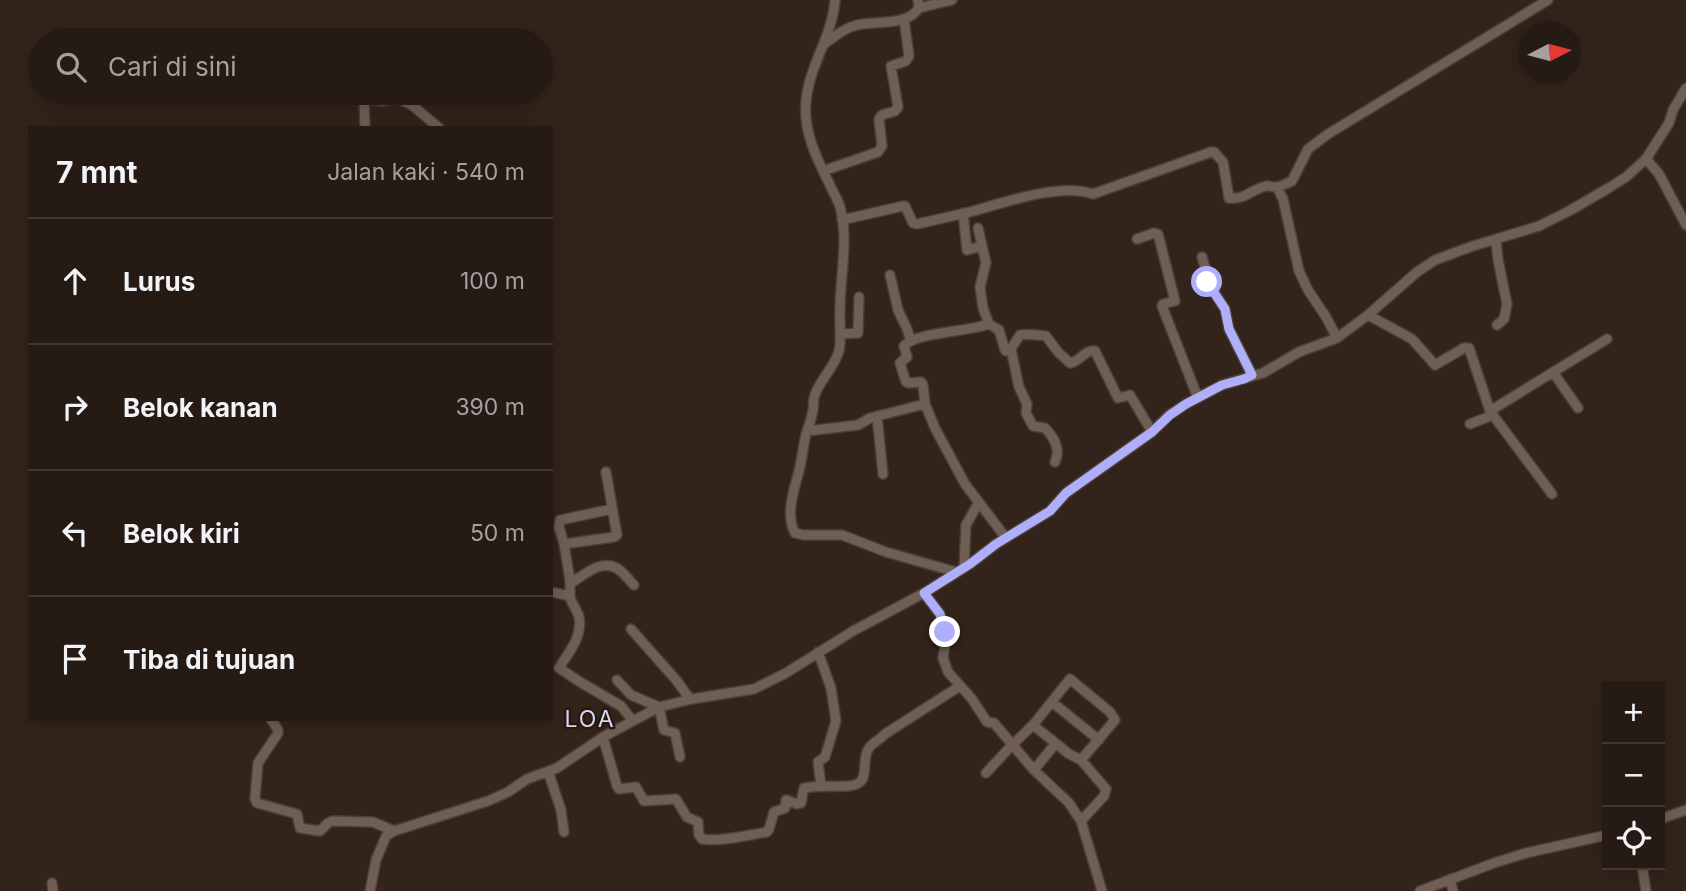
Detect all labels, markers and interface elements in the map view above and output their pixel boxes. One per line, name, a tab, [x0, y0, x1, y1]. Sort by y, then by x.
north arrow	[1518, 21, 1581, 84]
search box	[28, 28, 553, 105]
icon: search	[52, 48, 90, 86]
text: Cari di sini	[108, 51, 237, 82]
text: 7 mnt	[56, 154, 138, 190]
text: Jalan kaki · 540 m	[327, 158, 525, 186]
icon: ahead	[56, 262, 94, 300]
text: Lurus	[123, 266, 195, 297]
route start	[1191, 266, 1222, 297]
text: 100 m	[460, 267, 525, 295]
icon: right	[56, 388, 94, 426]
text: Belok kanan	[123, 392, 278, 423]
text: 390 m	[455, 393, 525, 421]
icon: left	[56, 514, 94, 552]
text: Belok kiri	[123, 518, 240, 549]
text: 50 m	[470, 519, 525, 547]
route end	[929, 616, 960, 647]
icon: arrive	[56, 640, 94, 678]
text: Tiba di tujuan	[123, 644, 295, 675]
map controls	[1602, 681, 1665, 870]
button: +	[1602, 681, 1665, 744]
district label: LOA	[564, 705, 616, 733]
button: −	[1602, 744, 1665, 807]
button: locate	[1602, 807, 1665, 870]

